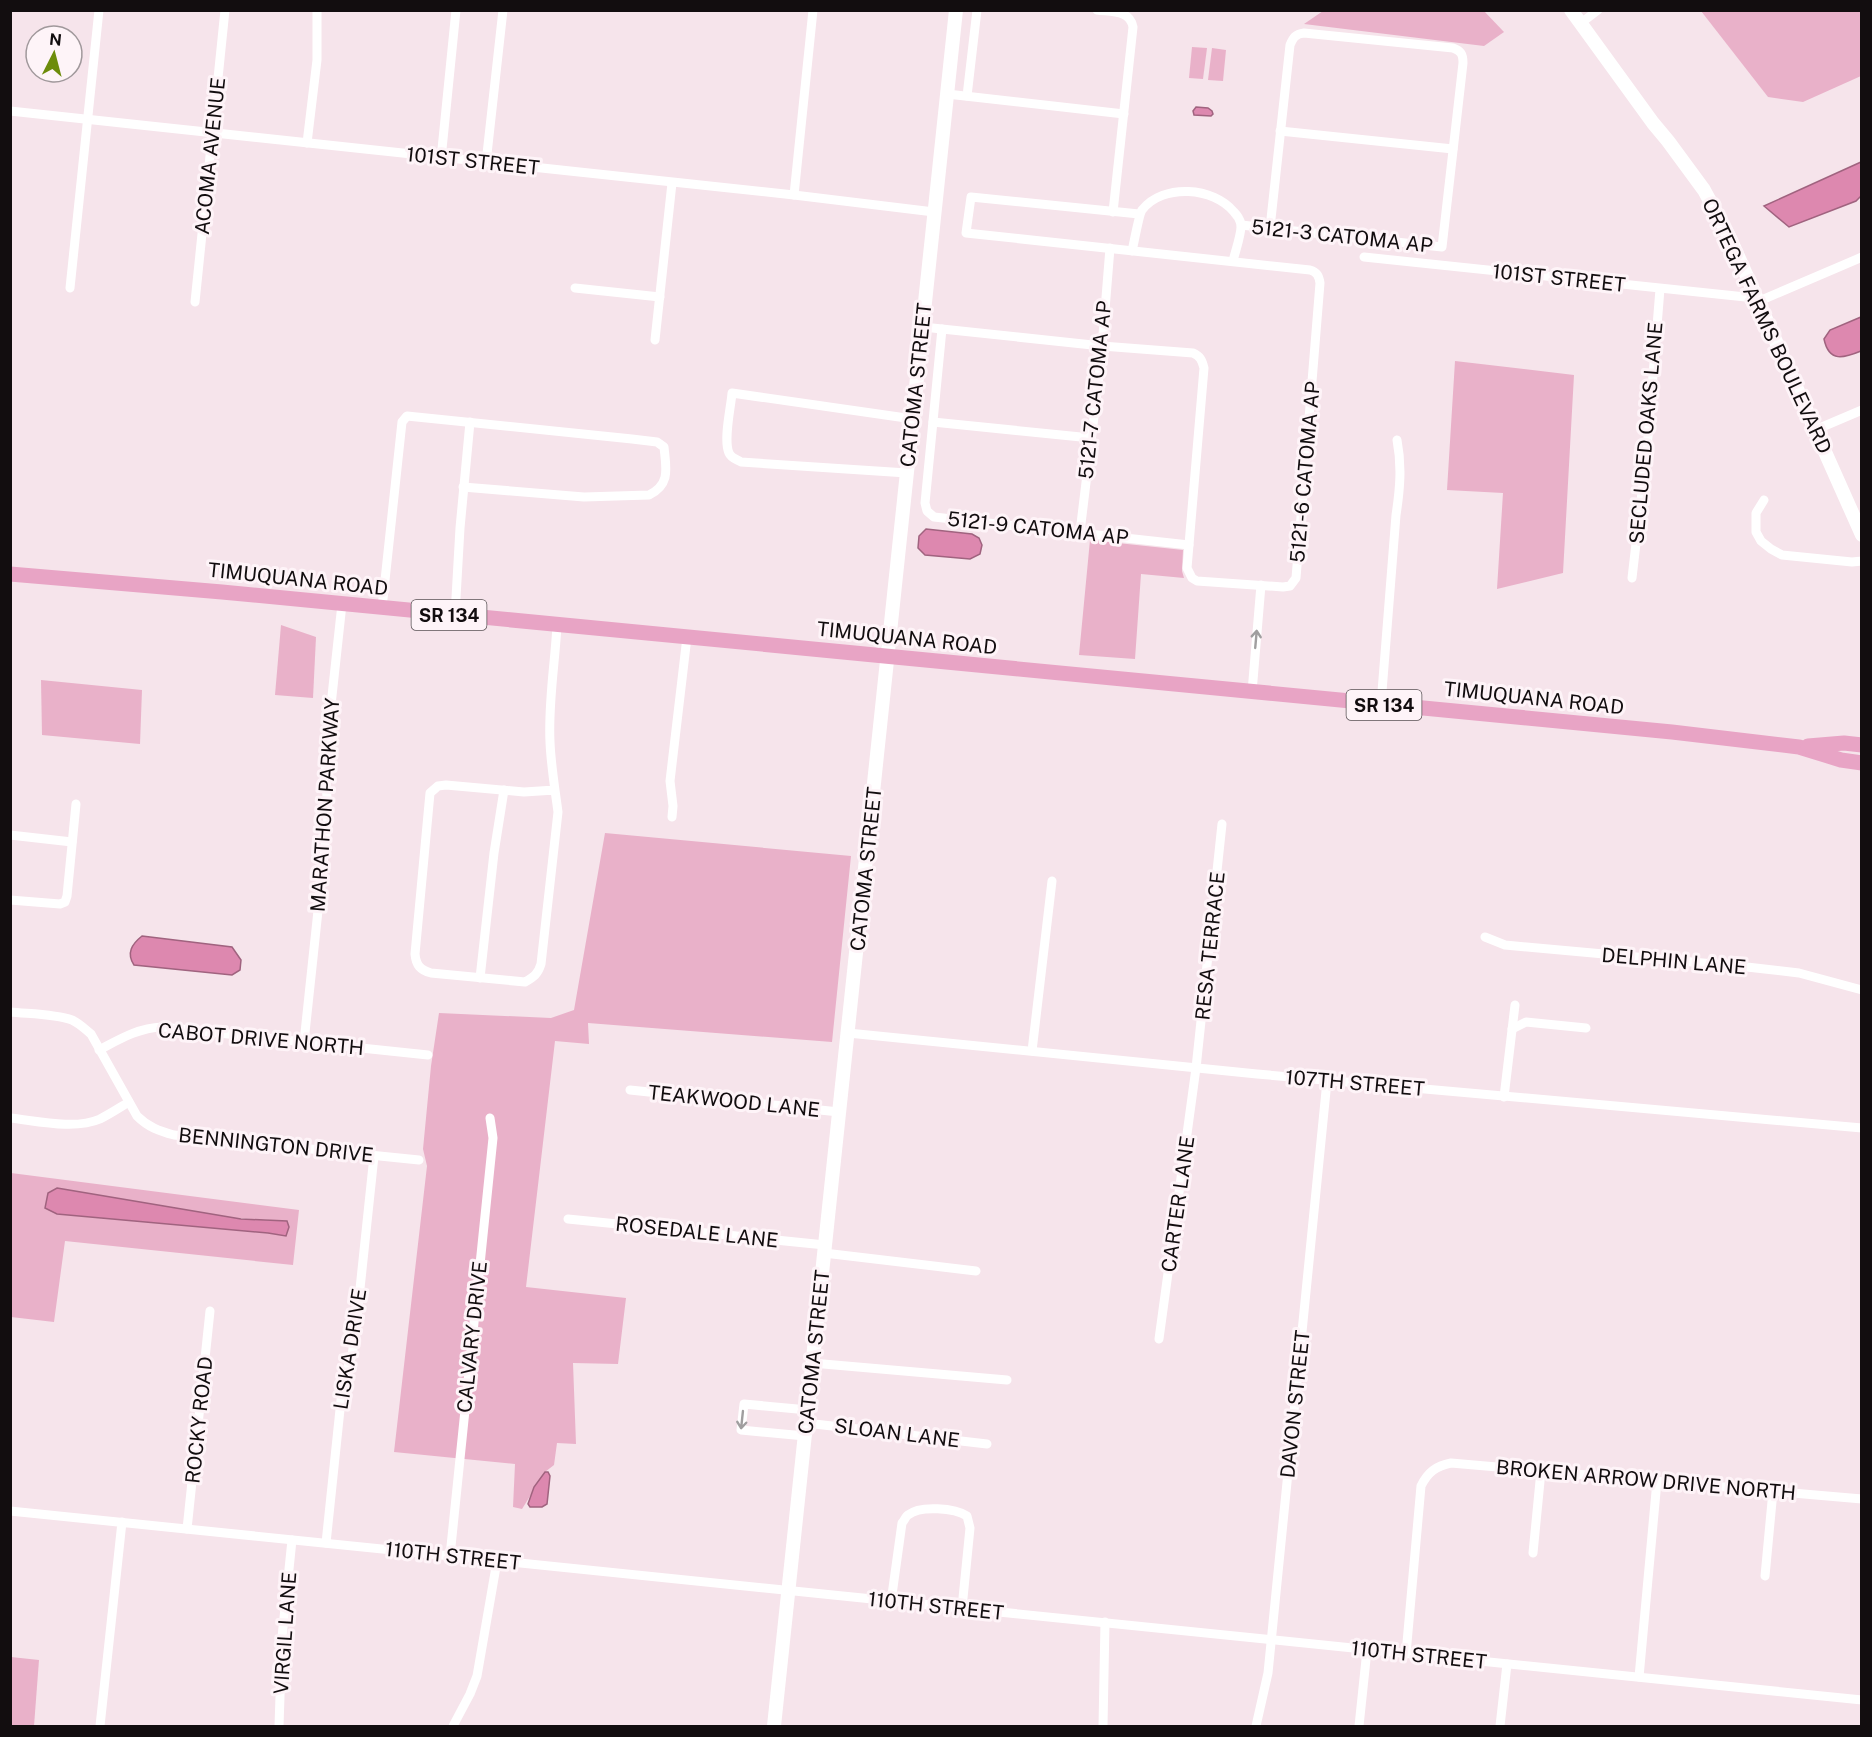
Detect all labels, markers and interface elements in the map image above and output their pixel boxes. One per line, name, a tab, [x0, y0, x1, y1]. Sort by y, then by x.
north arrow	[24, 24, 84, 84]
text: N	[48, 29, 63, 50]
street label: ACOMA AVENUE	[190, 76, 230, 236]
street label: 101ST STREET	[405, 142, 541, 180]
street label: ORTEGA FARMS BOULEVARD	[1697, 195, 1837, 457]
street label: 5121-3 CATOMA AP	[1250, 215, 1434, 257]
street label: 101ST STREET	[1491, 259, 1627, 297]
street label: 5121-7 CATOMA AP	[1074, 299, 1116, 480]
street label: CATOMA STREET	[895, 302, 937, 468]
street label: SECLUDED OAKS LANE	[1624, 321, 1668, 545]
street label: 5121-6 CATOMA AP	[1285, 380, 1325, 564]
street label: 5121-9 CATOMA AP	[946, 507, 1130, 549]
street label: TIMUQUANA ROAD	[207, 558, 389, 600]
road number: SR 134	[412, 600, 486, 630]
street label: TIMUQUANA ROAD	[816, 617, 998, 659]
one-way arrow	[1251, 629, 1262, 649]
street label: TIMUQUANA ROAD	[1443, 677, 1625, 719]
road number: SR 134	[1346, 690, 1422, 720]
street label: MARATHON PARKWAY	[306, 697, 344, 913]
street label: CATOMA STREET	[845, 786, 887, 952]
street label: RESA TERRACE	[1190, 870, 1230, 1022]
street label: DELPHIN LANE	[1601, 943, 1747, 979]
street label: CABOT DRIVE NORTH	[157, 1018, 365, 1060]
street label: 107TH STREET	[1284, 1065, 1426, 1101]
street label: TEAKWOOD LANE	[647, 1080, 821, 1122]
street label: BENNINGTON DRIVE	[177, 1123, 375, 1167]
street label: CARTER LANE	[1157, 1134, 1199, 1274]
street label: ROSEDALE LANE	[614, 1212, 780, 1252]
street label: CALVARY DRIVE	[452, 1260, 492, 1414]
street label: CATOMA STREET	[793, 1269, 835, 1435]
street label: LISKA DRIVE	[329, 1287, 371, 1411]
street label: DAVON STREET	[1275, 1329, 1315, 1479]
street label: ROCKY ROAD	[180, 1355, 218, 1485]
one-way arrow	[737, 1409, 748, 1429]
street label: SLOAN LANE	[833, 1413, 961, 1453]
street label: BROKEN ARROW DRIVE NORTH	[1495, 1455, 1797, 1505]
street label: 110TH STREET	[384, 1537, 522, 1575]
street label: VIRGIL LANE	[269, 1571, 301, 1695]
street label: 110TH STREET	[867, 1587, 1005, 1625]
street label: 110TH STREET	[1350, 1636, 1488, 1674]

